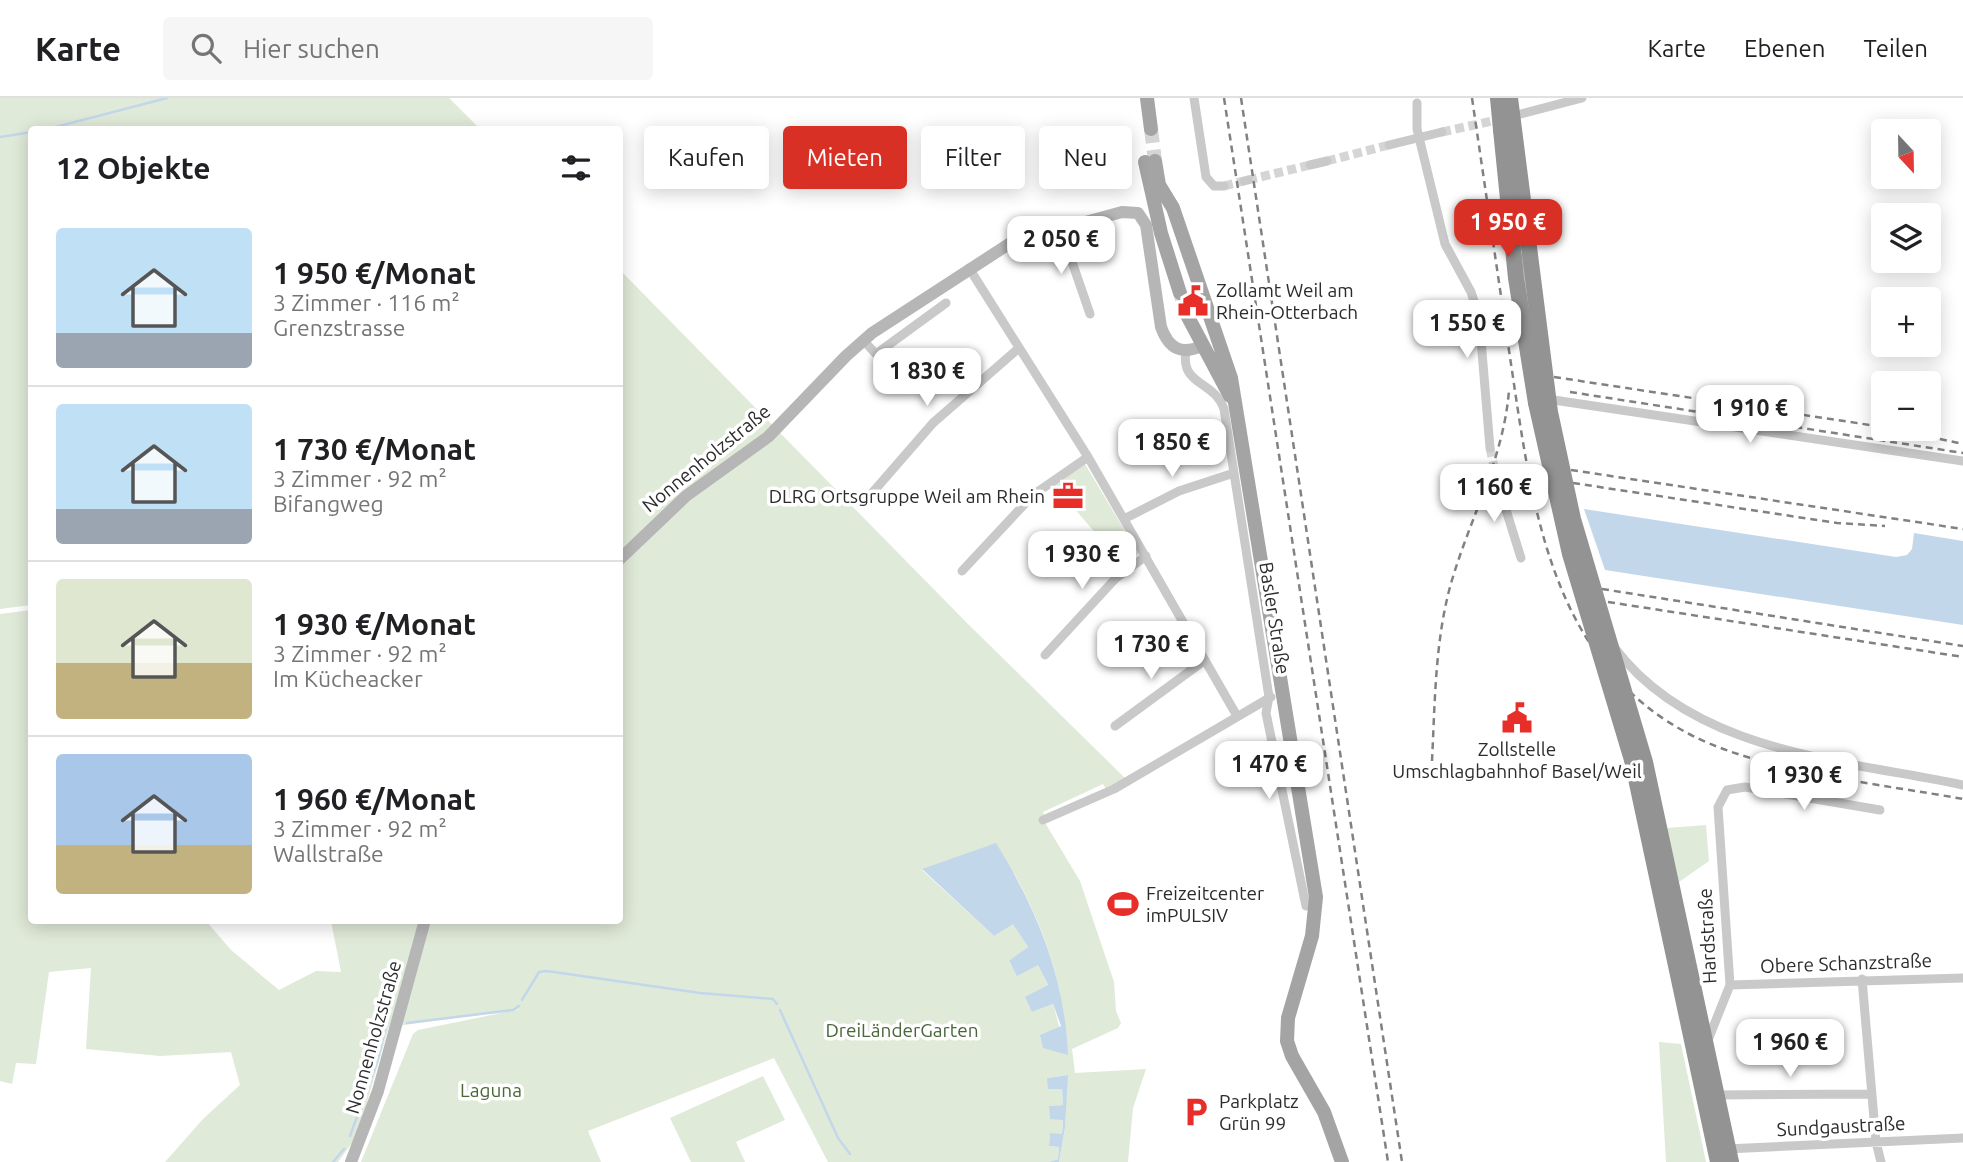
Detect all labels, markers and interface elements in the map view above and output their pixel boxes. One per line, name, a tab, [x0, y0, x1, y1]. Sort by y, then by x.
search box	[163, 17, 653, 80]
icon: search	[187, 29, 225, 67]
text: Karte	[35, 30, 121, 67]
text: Hier suchen	[243, 34, 380, 63]
text: Karte	[1647, 35, 1706, 62]
text: Ebenen	[1744, 35, 1825, 62]
text: Teilen	[1863, 35, 1928, 62]
north arrow	[1871, 119, 1941, 189]
map controls	[1871, 119, 1941, 441]
chip: Kaufen	[644, 126, 769, 189]
chip: Mieten	[783, 126, 907, 189]
chip: Filter	[921, 126, 1025, 189]
chip: Neu	[1039, 126, 1132, 189]
icon: filters	[557, 149, 595, 187]
text: 12 Objekte	[56, 151, 211, 185]
pin: 1 950 €	[1443, 200, 1573, 259]
button: layers	[1871, 203, 1941, 273]
text: 1 950 €	[1470, 209, 1546, 234]
pin: 2 050 €	[996, 216, 1126, 276]
text: 2 050 €	[1023, 226, 1099, 251]
icon: home	[112, 256, 196, 340]
text: 1 950 €/Monat	[273, 256, 476, 290]
place label: Zollamt Weil am Rhein-Otterbach	[1216, 279, 1358, 323]
public building icon: Zollamt Weil am Rhein-Otterbach	[1176, 284, 1210, 318]
button: +	[1871, 287, 1941, 357]
text: 3 Zimmer · 116 m²	[273, 290, 460, 315]
pin: 1 550 €	[1402, 300, 1532, 360]
text: 1 550 €	[1429, 310, 1505, 335]
text: Grenzstrasse	[273, 315, 406, 340]
pin: 1 830 €	[862, 348, 992, 408]
text: 1 830 €	[889, 358, 965, 383]
button: −	[1871, 371, 1941, 441]
pin: 1 910 €	[1685, 386, 1815, 445]
text: 1 910 €	[1712, 395, 1788, 420]
street label: Nonnenholzstraße	[638, 400, 774, 516]
pin: 1 850 €	[1107, 420, 1237, 479]
text: 1 850 €	[1134, 429, 1210, 454]
icon: home	[112, 432, 196, 516]
text: 1 730 €/Monat	[273, 432, 476, 466]
pin: 1 160 €	[1429, 464, 1559, 524]
text: 3 Zimmer · 92 m²	[273, 466, 447, 491]
text: 1 160 €	[1456, 474, 1532, 499]
office icon: DLRG Ortsgruppe Weil am Rhein	[1051, 479, 1085, 513]
place label: DLRG Ortsgruppe Weil am Rhein	[769, 485, 1045, 507]
text: Bifangweg	[273, 491, 384, 516]
pin: 1 930 €	[1017, 532, 1147, 591]
text: 1 930 €	[1044, 541, 1120, 566]
street label: Basler Straße	[1255, 560, 1295, 676]
icon: home	[112, 607, 196, 691]
text: 1 930 €/Monat	[273, 607, 476, 641]
pin: 1 730 €	[1086, 622, 1216, 681]
text: 1 730 €	[1113, 631, 1189, 656]
text: 3 Zimmer · 92 m²	[273, 641, 447, 666]
text: Im Kücheacker	[273, 666, 423, 691]
public building icon: Zollstelle Umschlagbahnhof Basel/Weil	[1500, 701, 1534, 735]
place label: Zollstelle Umschlagbahnhof Basel/Weil	[1392, 738, 1642, 782]
pin: 1 470 €	[1204, 742, 1334, 801]
text: 1 470 €	[1231, 751, 1307, 776]
pin: 1 930 €	[1739, 752, 1869, 812]
text: 1 930 €	[1766, 762, 1842, 787]
icon: home	[112, 782, 196, 866]
text: 1 960 €/Monat	[273, 782, 476, 816]
text: 3 Zimmer · 92 m²	[273, 816, 447, 841]
text: Wallstraße	[273, 841, 384, 866]
place label: Freizeitcenter imPULSIV	[1146, 882, 1264, 926]
sports icon: Freizeitcenter imPULSIV	[1106, 887, 1140, 921]
street label: Hardstraße	[1694, 888, 1720, 984]
street label: Obere Schanzstraße	[1760, 949, 1932, 977]
street label: Nonnenholzstraße	[341, 958, 405, 1116]
park label: DreiLänderGarten	[825, 1019, 979, 1041]
pin: 1 960 €	[1725, 1020, 1855, 1079]
text: 1 960 €	[1752, 1029, 1828, 1054]
park label: Laguna	[460, 1079, 522, 1101]
place label: Parkplatz Grün 99	[1219, 1090, 1299, 1134]
parking icon: Parkplatz Grün 99	[1179, 1095, 1213, 1129]
street label: Sundgaustraße	[1776, 1112, 1906, 1140]

